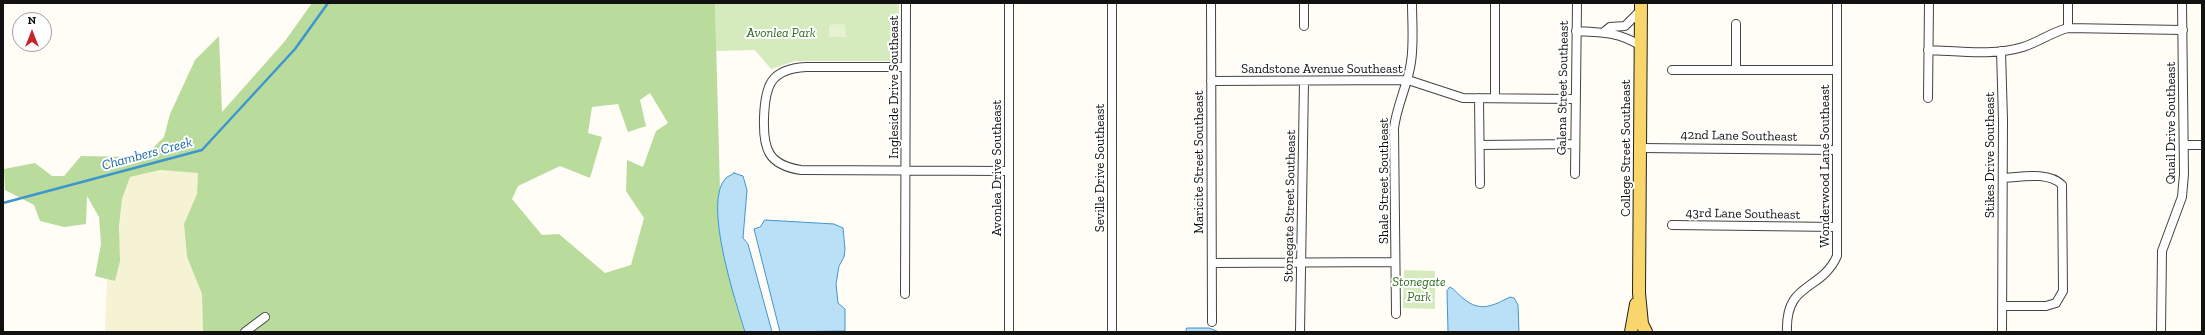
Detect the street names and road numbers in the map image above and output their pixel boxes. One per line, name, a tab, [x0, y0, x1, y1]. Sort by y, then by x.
street label: Ingleside Drive Southeast	[886, 15, 902, 159]
street label: Galena Street Southeast	[1554, 21, 1572, 155]
street label: Sandstone Avenue Southeast	[1241, 61, 1403, 77]
street label: Quail Drive Southeast	[2163, 62, 2179, 184]
street label: College Street Southeast	[1618, 79, 1634, 217]
street label: Wonderwood Lane Southeast	[1817, 84, 1833, 248]
street label: Maricite Street Southeast	[1191, 90, 1207, 234]
street label: Stikes Drive Southeast	[1982, 92, 1998, 218]
street label: Avonlea Drive Southeast	[989, 100, 1005, 236]
street label: Seville Drive Southeast	[1092, 104, 1108, 232]
street label: Shale Street Southeast	[1376, 118, 1392, 244]
street label: 42nd Lane Southeast	[1680, 127, 1798, 145]
street label: Stonegate Street Southeast	[1281, 130, 1299, 282]
street label: 43rd Lane Southeast	[1686, 205, 1800, 223]

